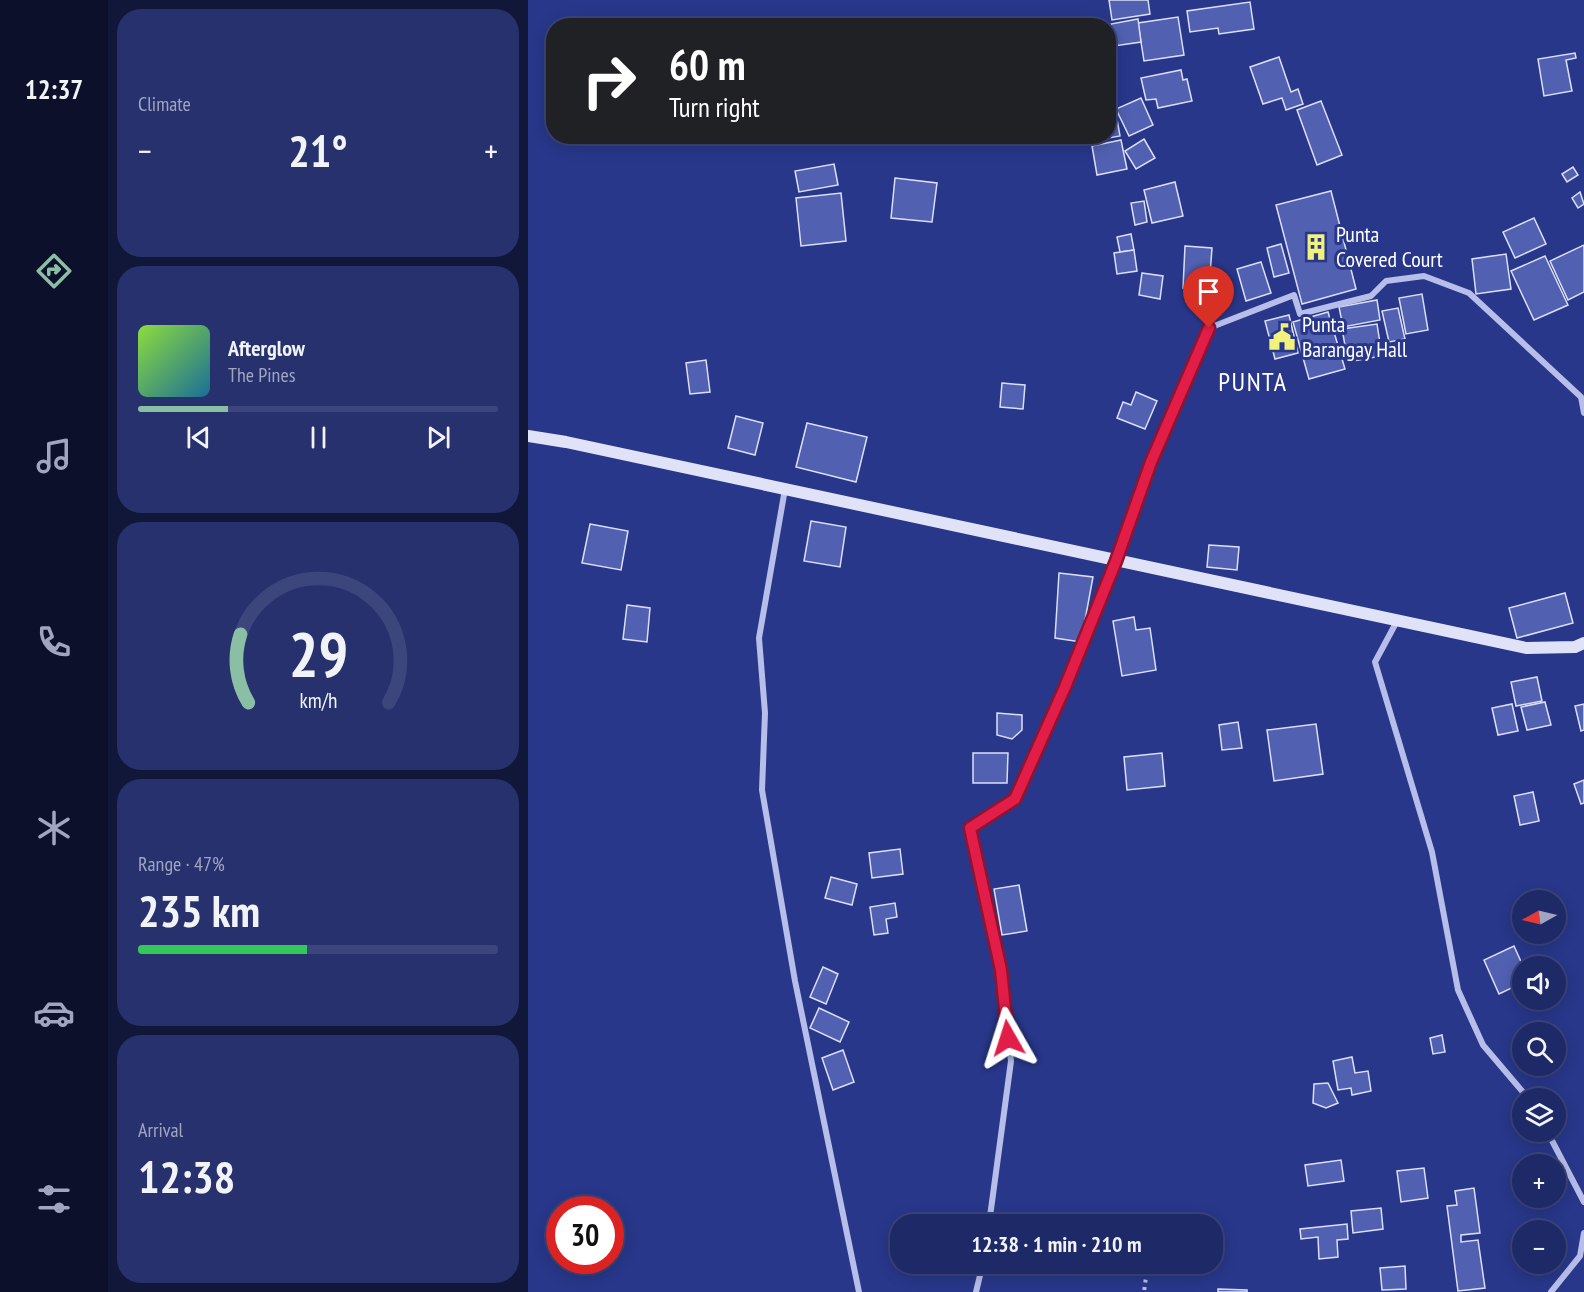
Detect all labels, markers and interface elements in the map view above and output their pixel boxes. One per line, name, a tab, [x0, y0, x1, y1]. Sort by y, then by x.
text: 60 m	[669, 37, 746, 92]
icon: right	[570, 42, 648, 120]
text: 12:37	[25, 72, 83, 106]
text: Turn right	[669, 90, 760, 124]
text: Climate	[138, 91, 191, 117]
text: 21°	[288, 121, 348, 179]
text: −	[138, 129, 152, 172]
text: +	[484, 129, 498, 172]
place label: Punta Covered Court	[1336, 220, 1443, 273]
building icon: Punta Covered Court	[1301, 232, 1331, 262]
icon: directions	[33, 250, 75, 292]
pin	[1183, 266, 1234, 328]
icon: arrive	[1192, 275, 1225, 308]
place label: Punta Barangay Hall	[1302, 310, 1408, 363]
public building icon: Punta Barangay Hall	[1267, 322, 1297, 352]
text: Afterglow	[228, 334, 305, 362]
text: The Pines	[228, 362, 295, 388]
district label: PUNTA	[1218, 365, 1288, 398]
icon: previous	[182, 421, 215, 454]
icon: pause	[302, 421, 335, 454]
icon: next	[422, 421, 455, 454]
icon: music	[33, 435, 75, 477]
text: 29	[288, 613, 348, 694]
icon: phone	[33, 621, 75, 663]
text: km/h	[299, 686, 337, 714]
icon: climate	[33, 807, 75, 849]
text: Range · 47%	[138, 851, 225, 877]
text: 235 km	[138, 881, 260, 939]
north arrow	[1512, 890, 1566, 944]
map controls	[1512, 890, 1566, 1274]
button: sound	[1512, 956, 1566, 1010]
icon: car	[33, 992, 75, 1034]
position arrow	[976, 1006, 1040, 1070]
button: search	[1512, 1022, 1566, 1076]
button: layers	[1512, 1088, 1566, 1142]
text: Arrival	[138, 1117, 183, 1143]
text: 12:38	[138, 1147, 235, 1205]
button: +	[1512, 1154, 1566, 1208]
icon: filters	[33, 1178, 75, 1220]
speed limit sign: 30	[546, 1196, 624, 1274]
button: −	[1512, 1220, 1566, 1274]
text: 12:38 · 1 min · 210 m	[971, 1230, 1142, 1258]

